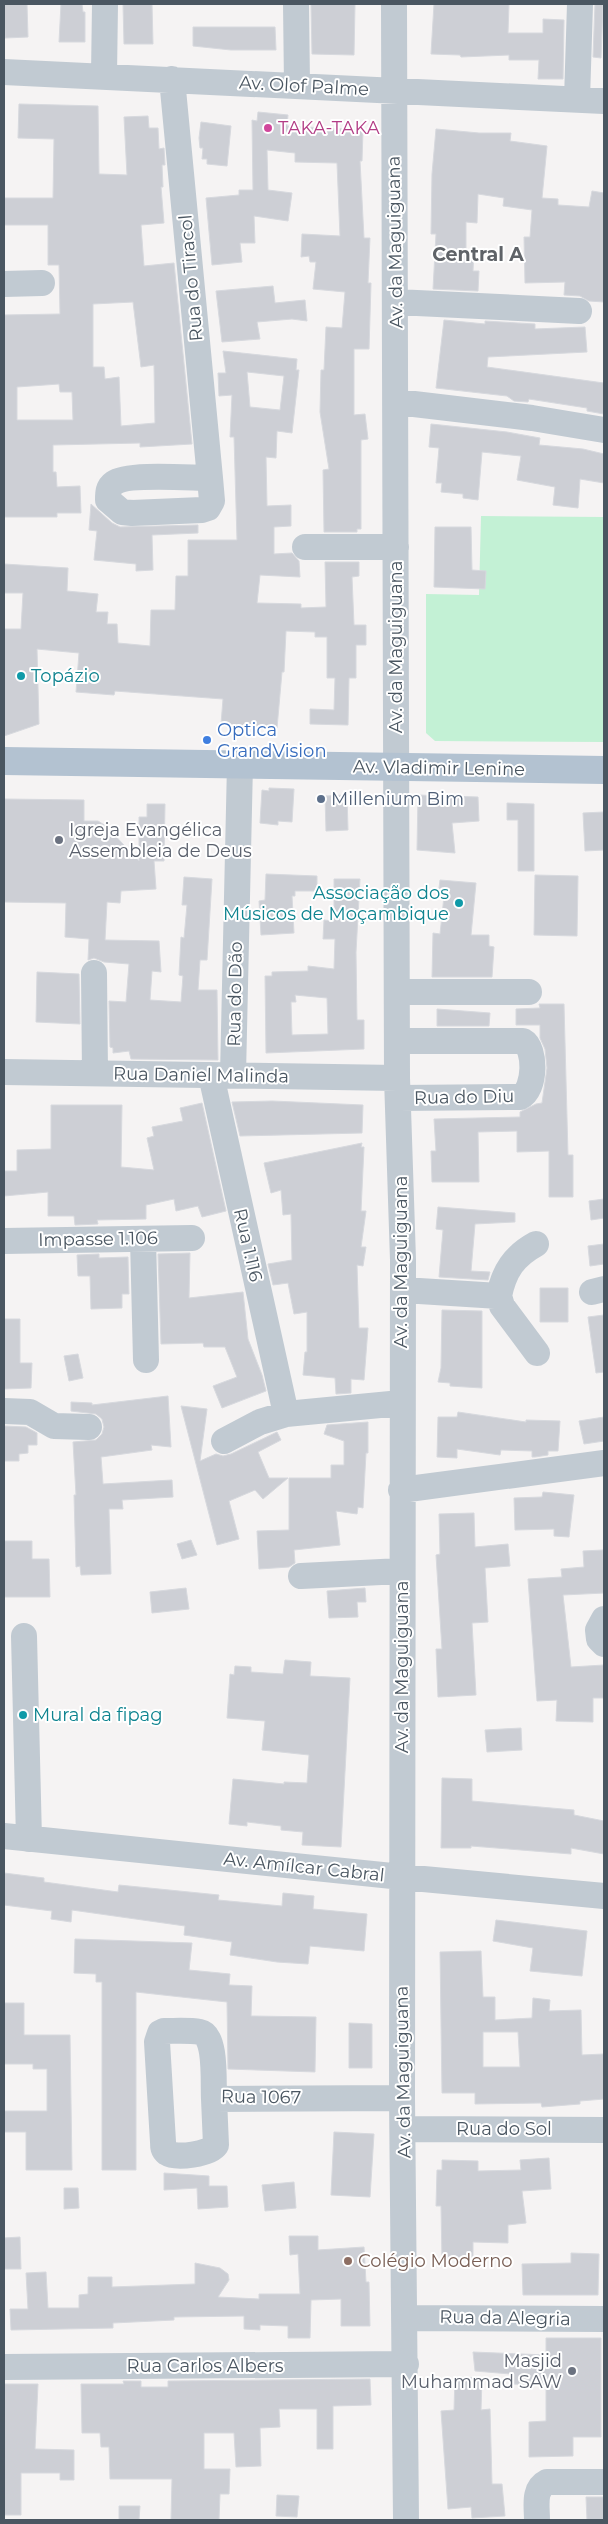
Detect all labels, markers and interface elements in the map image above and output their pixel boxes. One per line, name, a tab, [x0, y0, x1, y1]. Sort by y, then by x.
street label: Av. Olof Palme	[238, 72, 370, 100]
place label: TAKA-TAKA	[278, 117, 380, 139]
marker: TAKA-TAKA	[262, 122, 274, 134]
street label: Av. da Maguiguana	[382, 156, 408, 328]
street label: Rua do Tiracol	[175, 214, 207, 342]
district label: Central A	[432, 243, 524, 266]
street label: Av. da Maguiguana	[385, 561, 407, 733]
place label: Topázio	[31, 665, 100, 687]
marker: Topázio	[15, 670, 27, 682]
place label: Optica GrandVision	[217, 719, 327, 762]
marker: Optica GrandVision	[201, 734, 213, 746]
street label: Av. Vladimir Lenine	[353, 755, 525, 781]
place label: Millenium Bim	[331, 788, 464, 810]
marker: Millenium Bim	[315, 793, 327, 805]
place label: Igreja Evangélica Assembleia de Deus	[69, 819, 252, 862]
marker: Igreja Evangélica Assembleia de Deus	[53, 834, 65, 846]
place label: Associação dos Músicos de Moçambique	[223, 882, 449, 925]
marker: Associação dos Músicos de Moçambique	[453, 897, 465, 909]
street label: Rua do Dão	[223, 941, 247, 1047]
street label: Rua Daniel Malinda	[113, 1062, 289, 1088]
street label: Rua do Diu	[414, 1085, 514, 1109]
street label: Av. da Maguiguana	[390, 1176, 412, 1348]
street label: Rua 1.116	[229, 1206, 267, 1284]
street label: Impasse 1.106	[38, 1227, 158, 1251]
street label: Av. da Maguiguana	[391, 1581, 413, 1753]
place label: Mural da fipag	[33, 1704, 163, 1726]
marker: Mural da fipag	[17, 1709, 29, 1721]
street label: Av. Amílcar Cabral	[222, 1848, 386, 1886]
street label: Av. da Maguiguana	[390, 1986, 416, 2158]
street label: Rua 1067	[221, 2085, 301, 2109]
street label: Rua do Sol	[456, 2118, 552, 2140]
place label: Colégio Moderno	[358, 2250, 513, 2272]
marker: Colégio Moderno	[342, 2255, 354, 2267]
street label: Rua da Alegria	[439, 2306, 571, 2330]
place label: Masjid Muhammad SAW	[401, 2350, 562, 2393]
street label: Rua Carlos Albers	[126, 2355, 284, 2377]
marker: Masjid Muhammad SAW	[566, 2365, 578, 2377]

